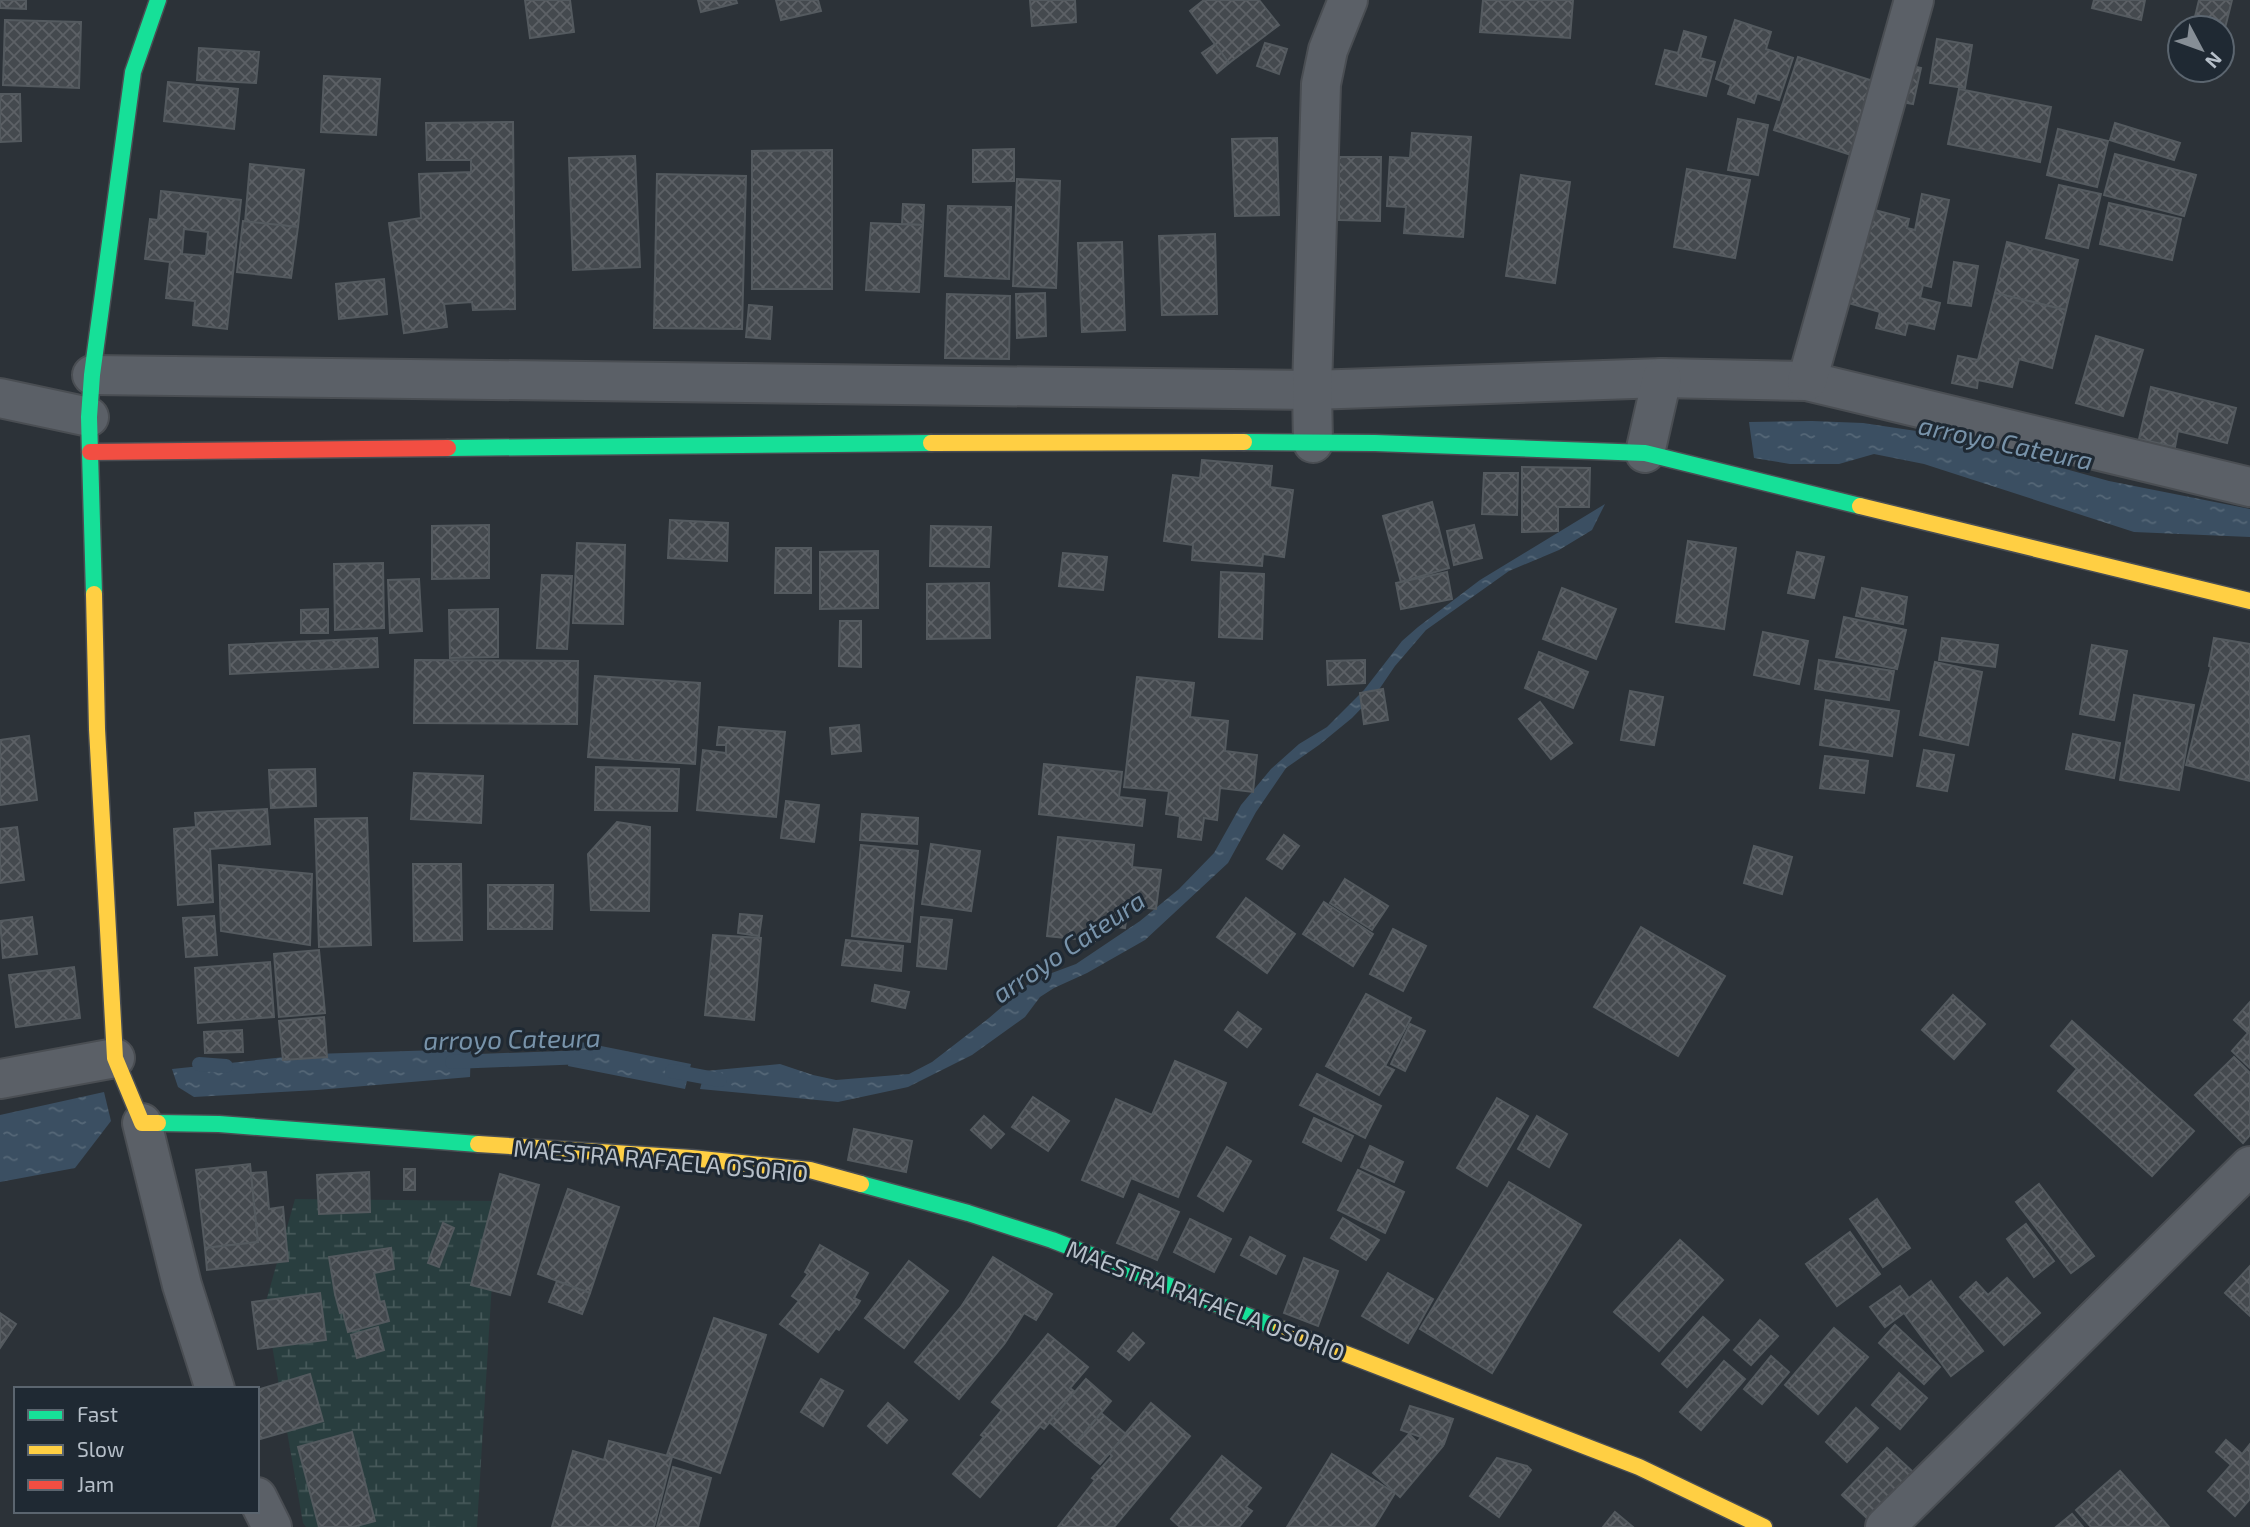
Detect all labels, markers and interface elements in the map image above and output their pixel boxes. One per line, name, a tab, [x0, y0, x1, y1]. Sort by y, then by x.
north arrow	[2166, 14, 2236, 84]
text: N	[2201, 48, 2227, 73]
water label: arroyo Cateura	[1916, 408, 2096, 477]
water label: arroyo Cateura	[986, 884, 1151, 1009]
water label: arroyo Cateura	[423, 1021, 601, 1056]
street label: MAESTRA RAFAELA OSORIO	[512, 1133, 810, 1187]
street label: MAESTRA RAFAELA OSORIO	[1063, 1233, 1349, 1367]
legend	[14, 1387, 259, 1513]
text: Fast	[77, 1401, 118, 1426]
text: Slow	[77, 1436, 124, 1461]
text: Jam	[77, 1471, 114, 1496]

